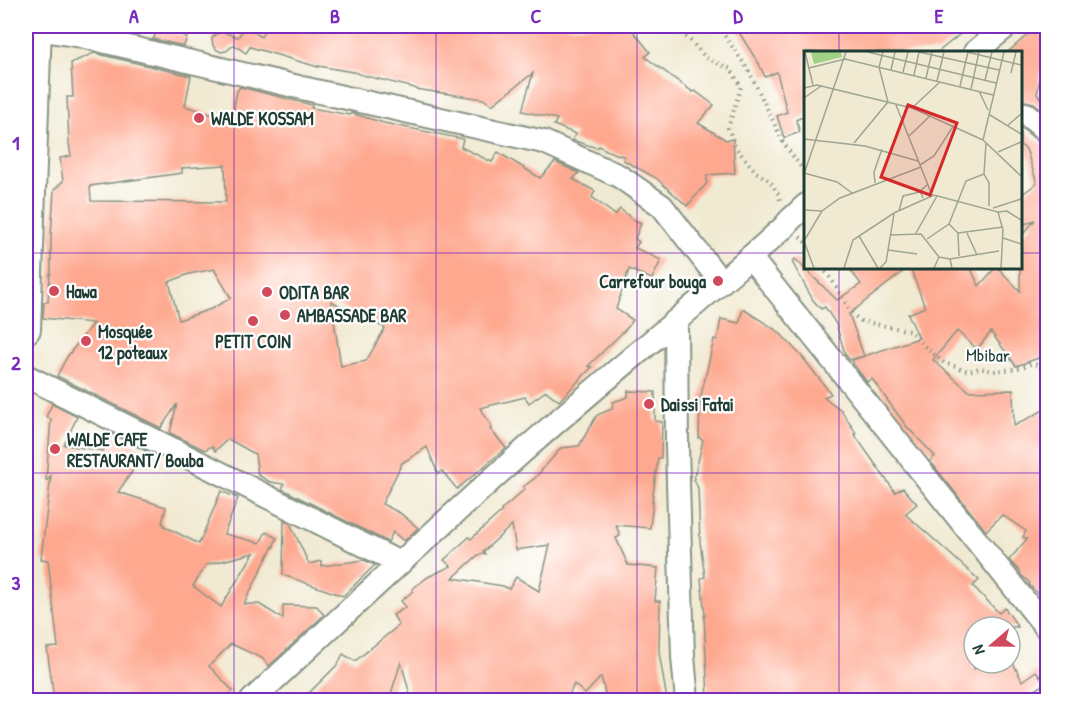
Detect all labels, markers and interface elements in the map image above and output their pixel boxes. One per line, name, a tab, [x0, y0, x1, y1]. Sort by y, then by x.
text: A	[129, 2, 139, 29]
text: B	[330, 2, 340, 29]
text: C	[531, 2, 542, 29]
text: D	[733, 2, 743, 29]
text: E	[935, 2, 944, 29]
inset map	[804, 51, 1022, 268]
place label: WALDE KOSSAM	[211, 106, 314, 131]
marker: WALDE KOSSAM	[192, 111, 206, 125]
text: 1	[12, 129, 20, 156]
place label: Carrefour bouga	[599, 269, 707, 295]
marker: Carrefour bouga	[711, 274, 725, 288]
place label: Hawa	[66, 279, 98, 304]
place label: ODITA BAR	[279, 280, 350, 305]
marker: Hawa	[47, 284, 61, 298]
marker: ODITA BAR	[260, 285, 274, 299]
place label: AMBASSADE BAR	[297, 303, 407, 328]
marker: AMBASSADE BAR	[278, 308, 292, 322]
marker: PETIT COIN	[246, 314, 260, 328]
place label: Mosquée 12 poteaux	[98, 319, 168, 366]
place label: PETIT COIN	[215, 329, 291, 354]
marker: Mosquée 12 poteaux	[79, 334, 93, 348]
street label: Mbibar	[966, 342, 1010, 368]
text: 2	[11, 349, 21, 376]
place label: Daissi Fatai	[661, 392, 734, 417]
marker: Daissi Fatai	[642, 397, 656, 411]
place label: WALDE CAFE RESTAURANT/ Bouba	[67, 427, 204, 473]
marker: WALDE CAFE RESTAURANT/ Bouba	[48, 442, 62, 456]
text: 3	[12, 569, 21, 596]
north arrow	[962, 615, 1022, 675]
text: N	[966, 642, 990, 658]

